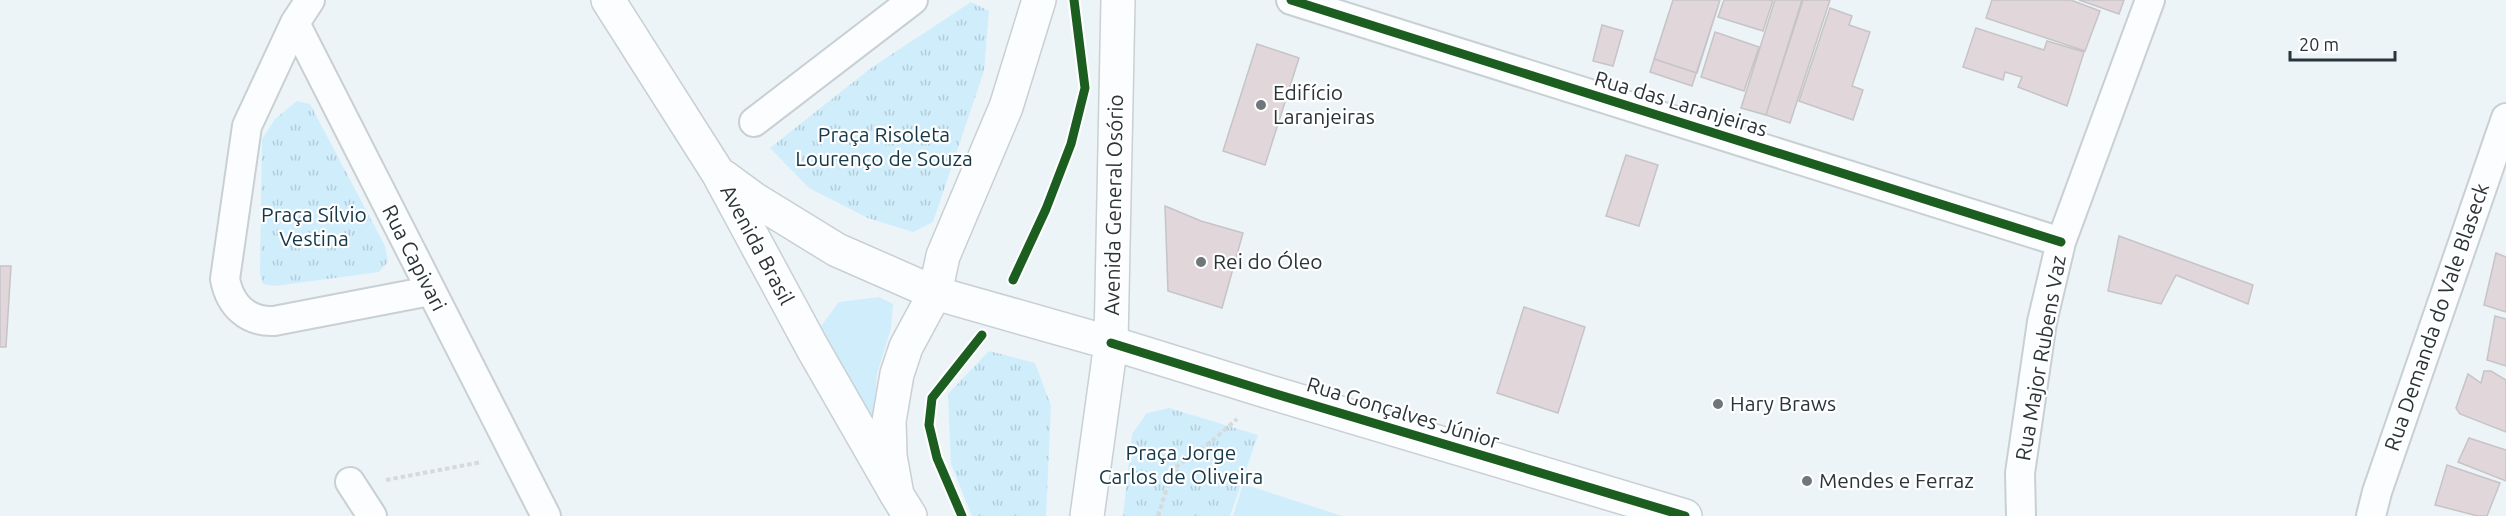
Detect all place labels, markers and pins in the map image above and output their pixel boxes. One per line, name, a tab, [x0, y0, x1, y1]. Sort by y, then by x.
place label: Edifício Laranjeiras	[1273, 80, 1375, 128]
marker: Edifício Laranjeiras	[1254, 98, 1268, 112]
place label: Rei do Óleo	[1213, 249, 1323, 273]
marker: Rei do Óleo	[1194, 255, 1208, 269]
place label: Hary Braws	[1730, 391, 1836, 415]
marker: Hary Braws	[1711, 397, 1725, 411]
place label: Mendes e Ferraz	[1819, 468, 1974, 492]
marker: Mendes e Ferraz	[1800, 474, 1814, 488]

